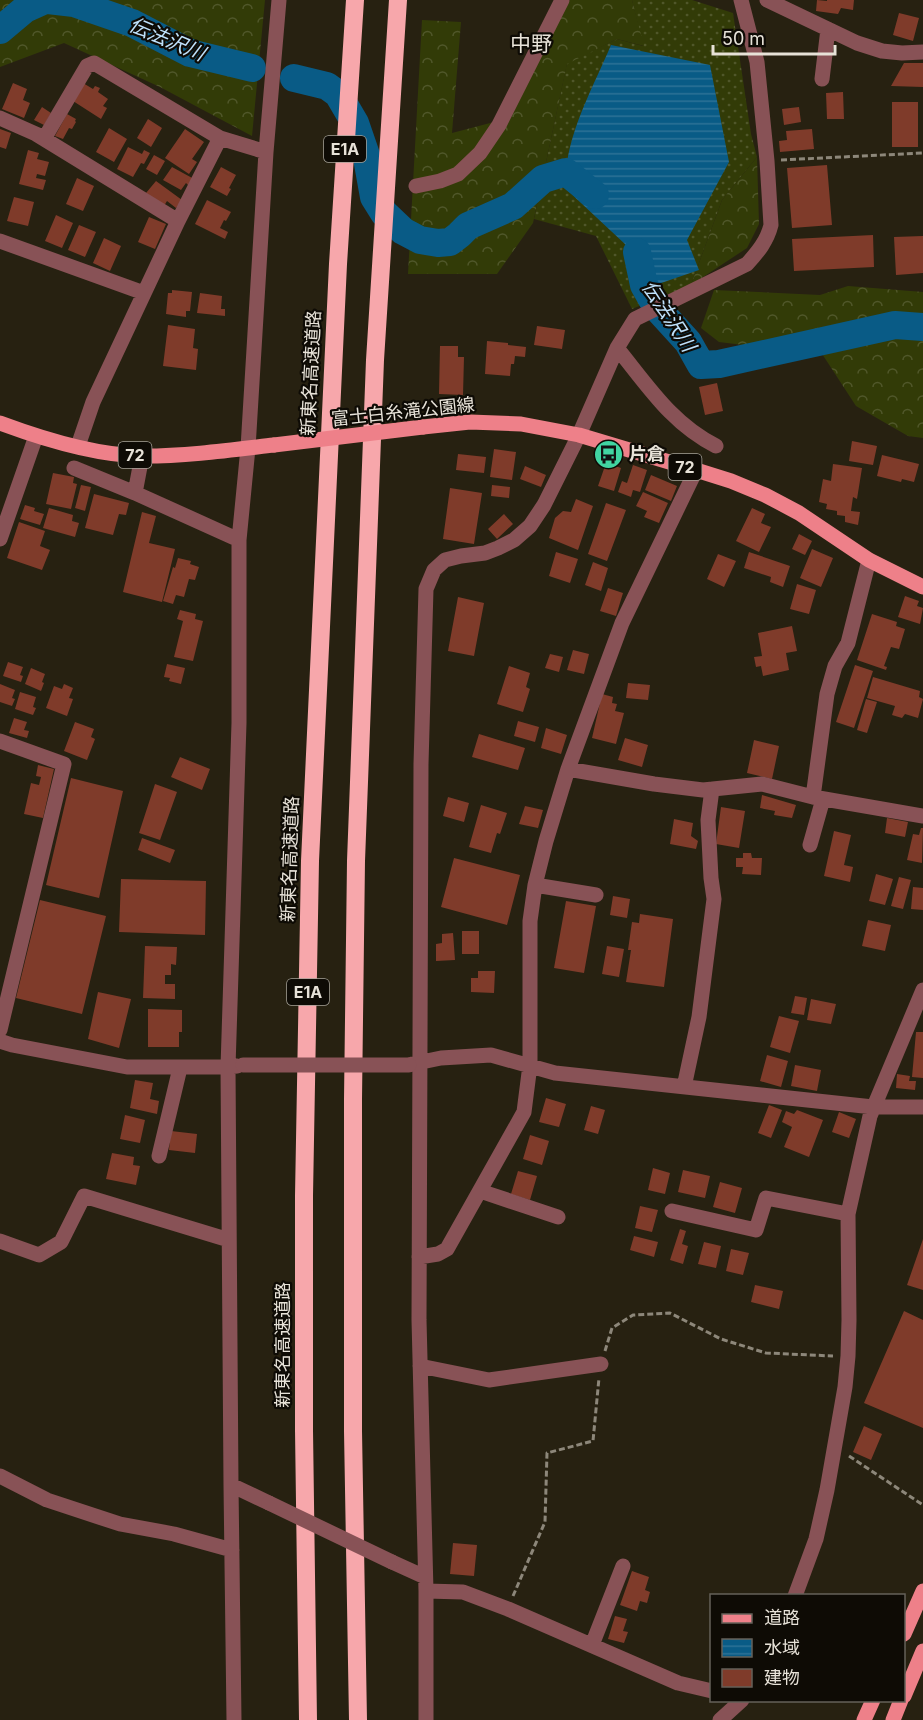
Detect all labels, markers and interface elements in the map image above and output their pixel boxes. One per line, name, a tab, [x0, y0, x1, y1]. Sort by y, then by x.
water label: 伝法沢川	[125, 12, 210, 66]
scale bar	[713, 18, 834, 56]
text: 50 m	[722, 28, 765, 49]
district label: 中野	[510, 31, 552, 56]
road number: E1A	[324, 136, 366, 162]
water label: 伝法沢川	[637, 276, 702, 358]
street label: 新東名高速道路	[297, 310, 324, 436]
street label: 富士白糸滝公園線	[330, 394, 476, 429]
bus stop icon: 片倉	[592, 438, 624, 470]
road number: 72	[118, 442, 152, 468]
place label: 片倉	[629, 443, 665, 464]
road number: 72	[668, 454, 702, 480]
street label: 新東名高速道路	[277, 796, 302, 922]
road number: E1A	[287, 979, 329, 1005]
street label: 新東名高速道路	[272, 1282, 293, 1408]
legend	[710, 1594, 905, 1702]
text: 道路	[764, 1607, 800, 1628]
text: 水域	[764, 1637, 800, 1658]
text: 建物	[764, 1667, 800, 1688]

